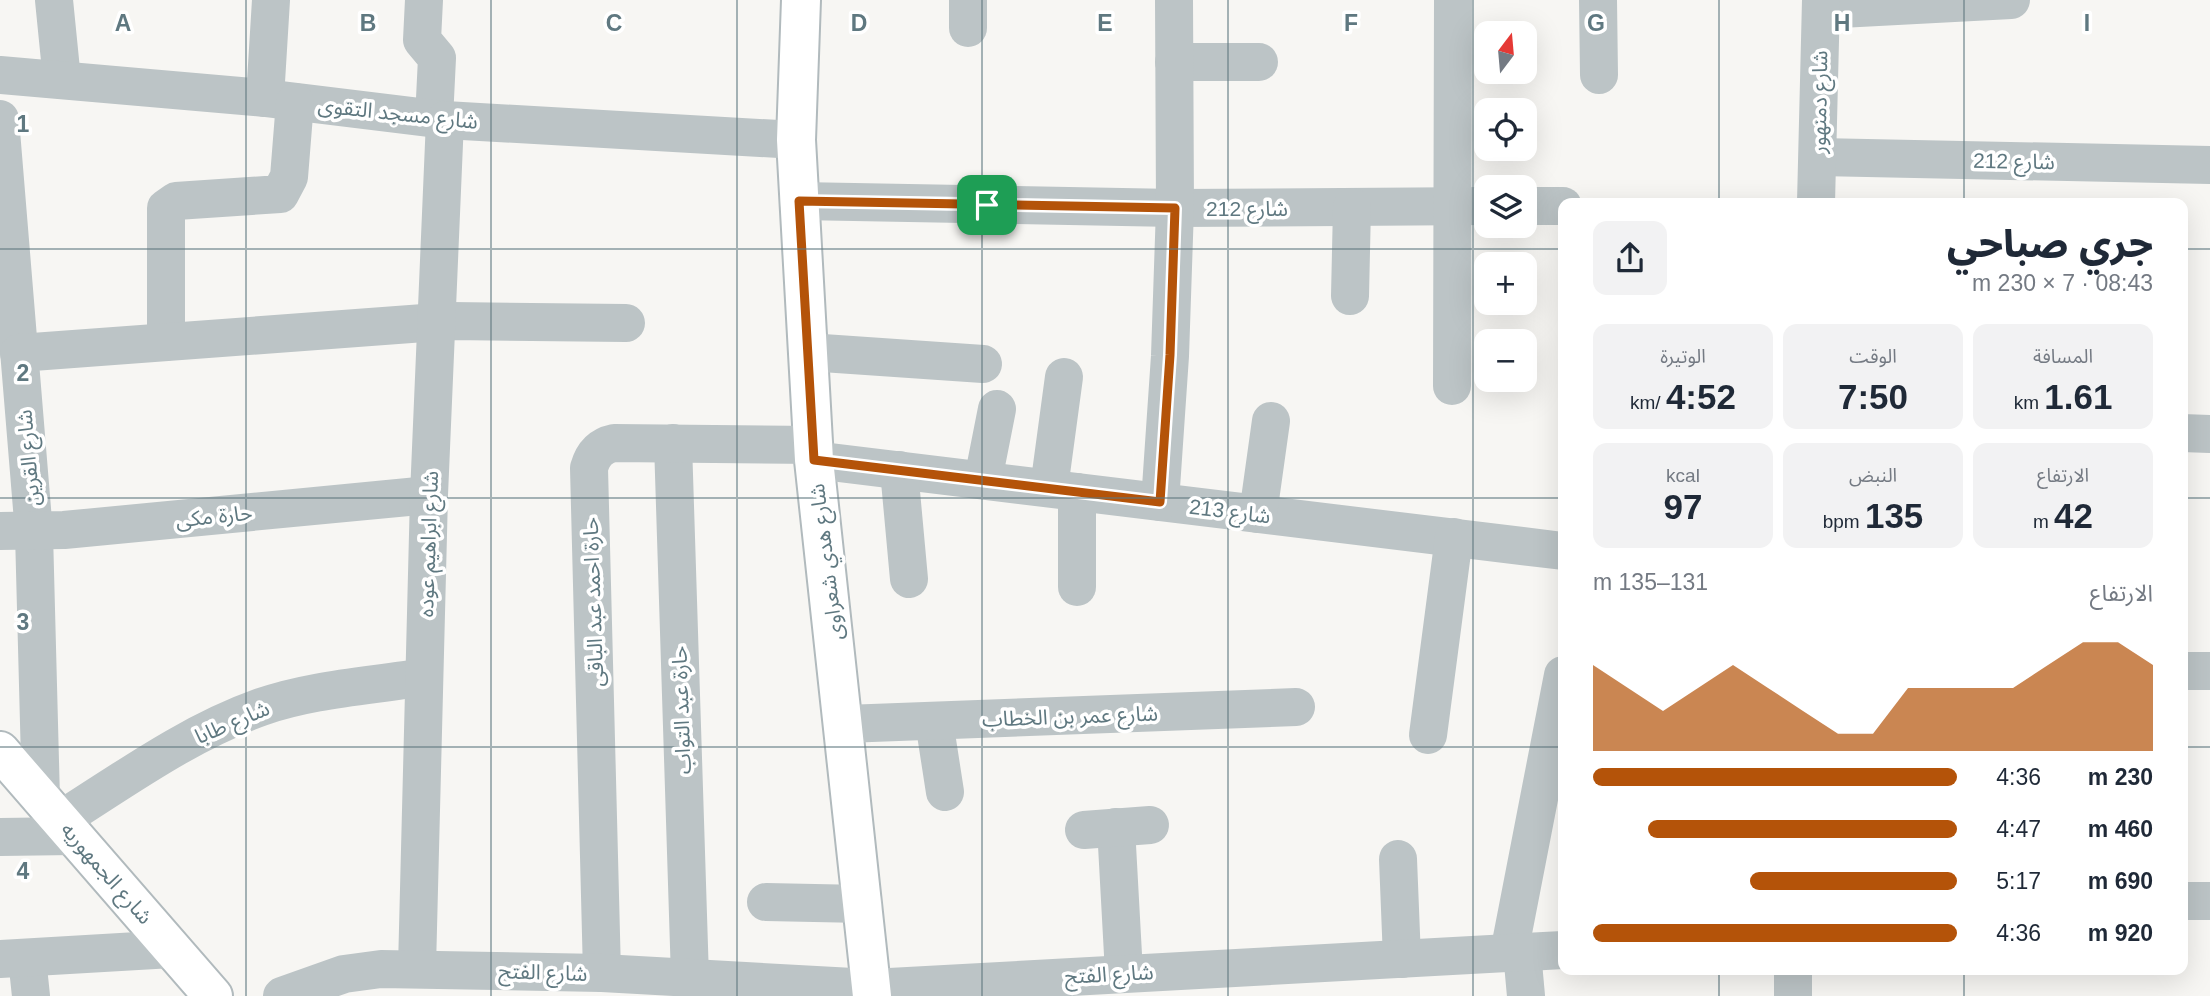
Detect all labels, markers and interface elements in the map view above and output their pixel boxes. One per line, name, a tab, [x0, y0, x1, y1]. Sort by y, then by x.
text: A	[115, 10, 131, 36]
text: B	[360, 10, 376, 36]
text: C	[606, 10, 622, 36]
text: D	[851, 10, 867, 36]
text: E	[1097, 10, 1113, 36]
text: F	[1344, 10, 1358, 36]
text: G	[1587, 10, 1605, 36]
text: H	[1834, 10, 1850, 36]
text: I	[2084, 10, 2090, 36]
north arrow	[1474, 21, 1536, 84]
map controls	[1474, 21, 1537, 392]
street label: شارع دمنهور	[1807, 50, 1835, 155]
street label: شارع مسجد التقوى	[317, 93, 479, 137]
button: locate	[1474, 98, 1537, 161]
text: 1	[17, 111, 30, 137]
street label: شارع 212	[1973, 149, 2055, 177]
pin	[957, 175, 1017, 235]
button: layers	[1474, 175, 1537, 238]
icon: arrive	[968, 186, 1006, 224]
street label: شارع 212	[1206, 197, 1288, 224]
button: share	[1593, 221, 1667, 295]
text: جري صباحي	[1947, 223, 2153, 265]
button: +	[1474, 252, 1537, 315]
text: 08:43 · 7 × 230 m	[1972, 270, 2153, 296]
button: −	[1474, 329, 1537, 392]
text: الوتيرة	[1660, 346, 1706, 367]
text: الوقت	[1849, 346, 1897, 367]
text: المسافة	[2033, 346, 2093, 367]
text: 2	[17, 360, 29, 386]
text: 4:52	[1666, 377, 1736, 416]
text: 7:50	[1838, 377, 1908, 416]
text: 1.61	[2044, 377, 2112, 416]
text: /km	[1630, 392, 1666, 413]
text: km	[2014, 392, 2044, 413]
street label: شارع القرين	[12, 408, 48, 507]
text: kcal	[1666, 465, 1700, 486]
text: النبض	[1849, 465, 1897, 486]
text: الارتفاع	[2037, 465, 2089, 486]
street label: شارع ابراهيم عوده	[414, 470, 446, 618]
street label: شارع هدي شعراوى	[805, 482, 852, 641]
text: 97	[1664, 487, 1702, 526]
street label: شارع 213	[1188, 495, 1272, 531]
text: 135	[1865, 496, 1923, 535]
text: 42	[2054, 496, 2093, 535]
street label: حارة مكى	[175, 501, 254, 532]
text: bpm	[1823, 511, 1865, 532]
text: m	[2033, 511, 2054, 532]
street label: حارة احمد عبد الباقى	[579, 517, 608, 687]
text: 131–135 m	[1593, 569, 1708, 595]
text: الارتفاع	[2090, 580, 2153, 606]
text: 3	[17, 609, 29, 635]
street label: حارة عبد التواب	[667, 645, 696, 775]
street label: شارع طابا	[191, 696, 274, 752]
street label: شارع عمر بن الخطاب	[982, 701, 1159, 735]
text: 4:36	[1996, 764, 2041, 790]
text: 230 m	[2088, 764, 2153, 790]
text: 4:47	[1996, 816, 2041, 842]
text: 460 m	[2088, 816, 2153, 842]
street label: شارع الجمهوريه	[54, 818, 157, 931]
text: 4	[17, 858, 30, 884]
text: 5:17	[1996, 868, 2041, 894]
text: 690 m	[2088, 868, 2153, 894]
text: 4:36	[1996, 920, 2041, 946]
text: 920 m	[2088, 920, 2153, 946]
street label: شارع الفتح	[498, 959, 588, 989]
street label: شارع الفتح	[1064, 960, 1154, 992]

